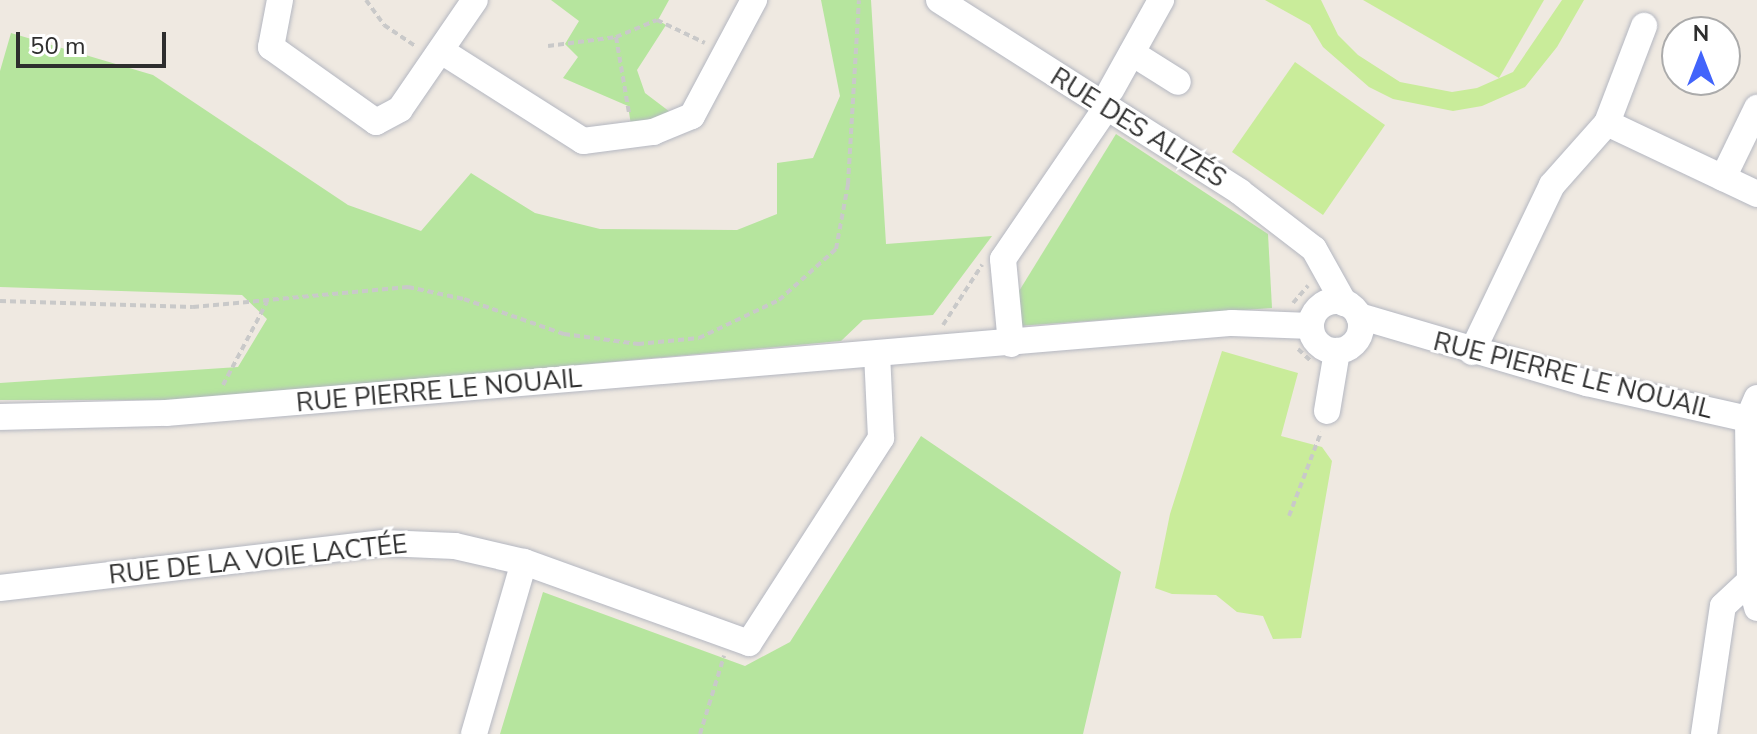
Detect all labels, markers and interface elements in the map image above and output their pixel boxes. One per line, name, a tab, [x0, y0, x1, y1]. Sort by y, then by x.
scale bar	[20, 16, 170, 66]
north arrow	[1661, 16, 1741, 96]
text: N	[1693, 19, 1709, 49]
text: 50 m	[30, 30, 86, 62]
street label: RUE DES ALIZÉS	[1045, 62, 1231, 194]
street label: RUE PIERRE LE NOUAIL	[1430, 326, 1716, 426]
street label: RUE PIERRE LE NOUAIL	[295, 363, 583, 419]
street label: RUE DE LA VOIE LACTÉE	[107, 529, 409, 591]

